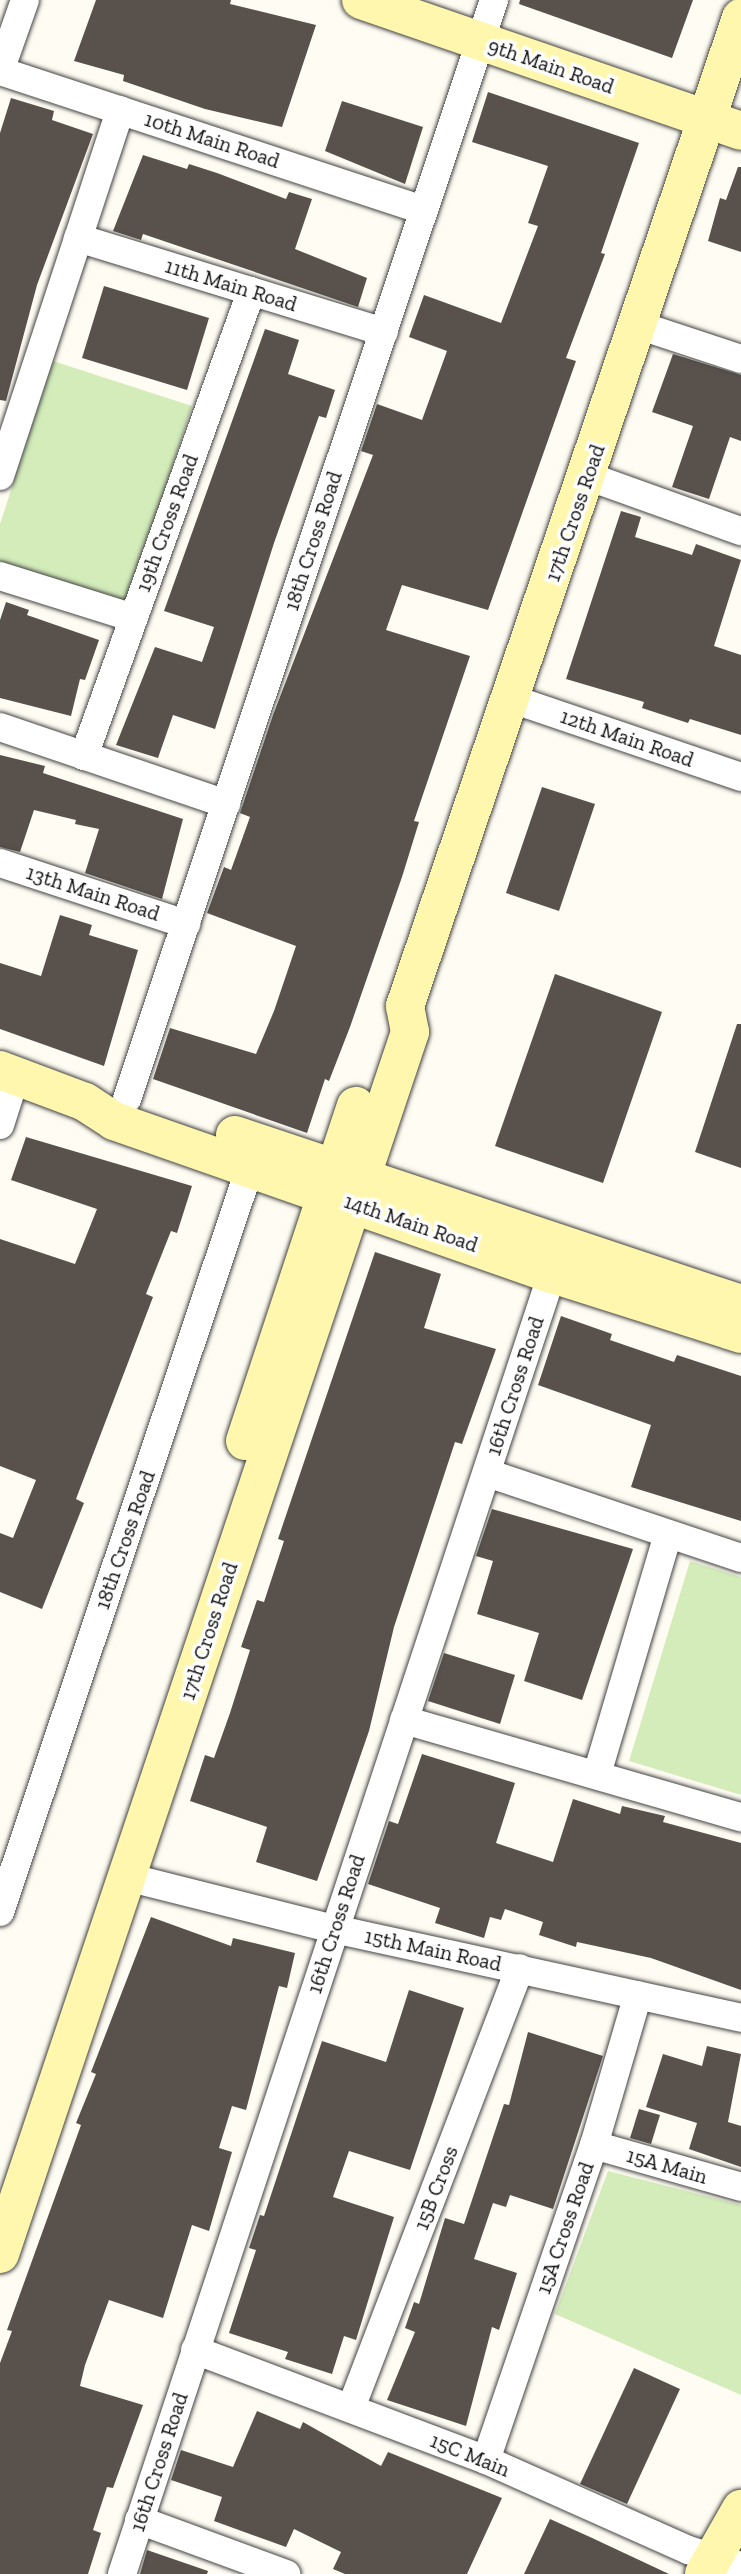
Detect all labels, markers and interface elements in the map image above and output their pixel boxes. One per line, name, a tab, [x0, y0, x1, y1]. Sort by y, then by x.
street label: 9th Main Road	[485, 33, 617, 99]
street label: 10th Main Road	[141, 106, 283, 174]
street label: 11th Main Road	[162, 253, 300, 317]
street label: 17th Cross Road	[540, 441, 610, 585]
street label: 19th Cross Road	[130, 451, 204, 595]
street label: 18th Cross Road	[279, 468, 347, 614]
street label: 12th Main Road	[557, 703, 697, 773]
street label: 13th Main Road	[23, 860, 163, 926]
street label: 14th Main Road	[341, 1188, 481, 1258]
street label: 16th Cross Road	[481, 1313, 549, 1459]
street label: 18th Cross Road	[89, 1467, 161, 1613]
street label: 17th Cross Road	[175, 1559, 243, 1703]
street label: 16th Cross Road	[302, 1851, 370, 1997]
street label: 15th Main Road	[362, 1923, 504, 1977]
street label: 15B Cross	[408, 2142, 464, 2234]
street label: 15A Main	[623, 2142, 711, 2190]
street label: 15A Cross Road	[531, 2158, 599, 2298]
street label: 16th Cross Road	[125, 2389, 193, 2535]
street label: 15C Main	[427, 2428, 513, 2482]

